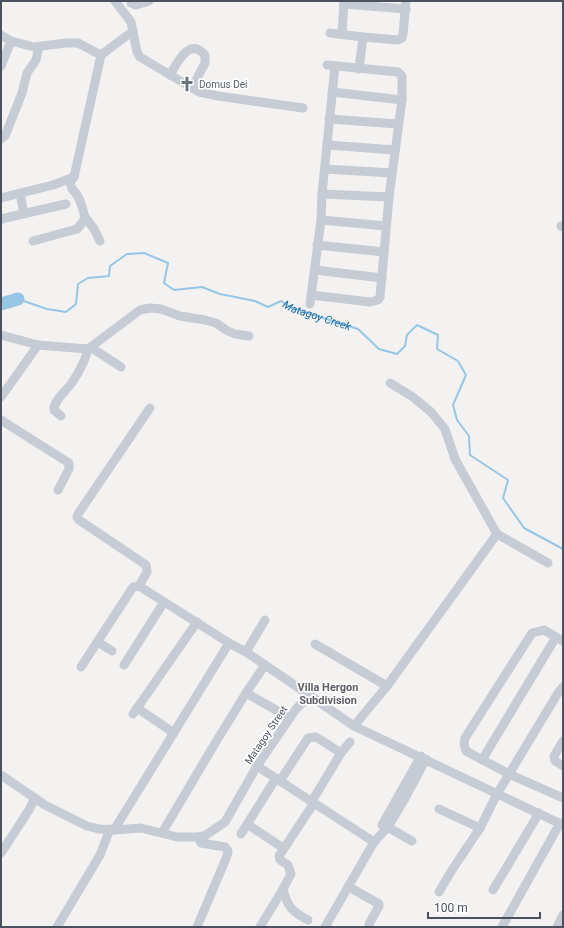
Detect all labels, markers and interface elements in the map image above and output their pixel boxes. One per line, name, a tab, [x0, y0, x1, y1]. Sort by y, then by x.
church icon: Domus Dei	[178, 75, 196, 93]
place label: Domus Dei	[199, 79, 248, 90]
water label: Matagoy Creek	[280, 297, 353, 333]
district label: Villa Hergon Subdivision	[298, 681, 358, 707]
street label: Matagoy Street	[243, 704, 289, 766]
scale bar	[428, 894, 540, 920]
text: 100 m	[434, 901, 468, 915]

